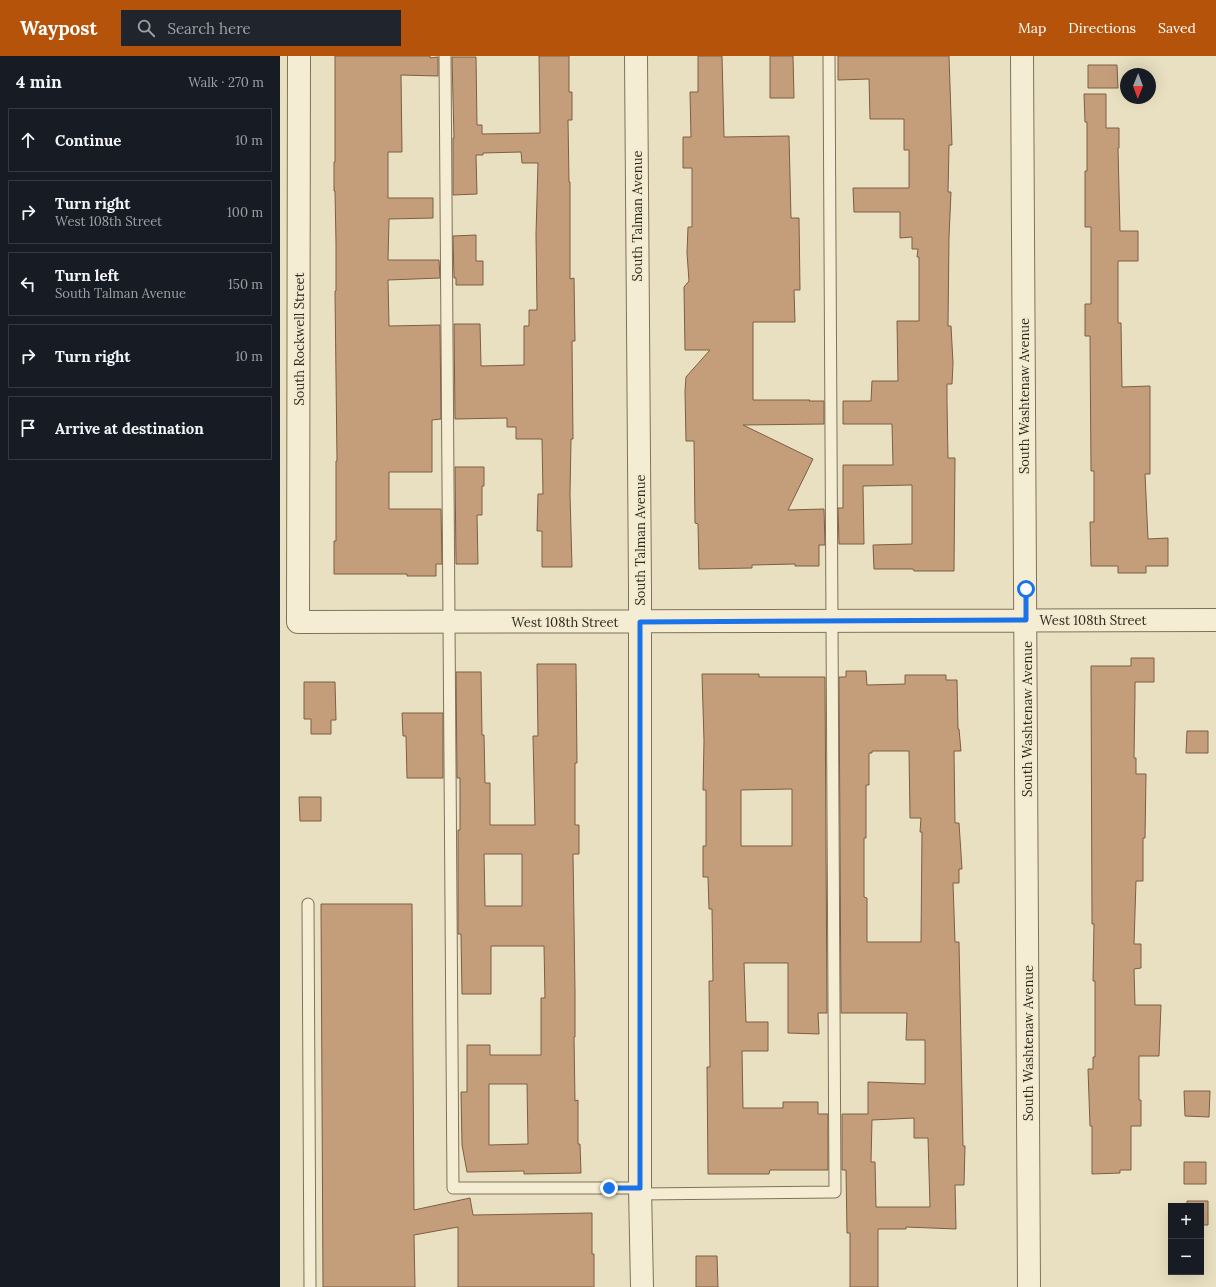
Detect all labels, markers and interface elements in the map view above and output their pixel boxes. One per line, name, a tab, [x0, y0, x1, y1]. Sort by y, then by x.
search box	[121, 10, 401, 46]
text: Waypost	[20, 16, 97, 40]
icon: search	[135, 17, 157, 39]
text: Search here	[167, 19, 251, 38]
text: Map	[1018, 19, 1046, 37]
text: Directions	[1068, 19, 1136, 37]
text: Saved	[1158, 19, 1196, 37]
north arrow	[1120, 68, 1156, 104]
text: 4 min	[16, 71, 62, 93]
text: Walk · 270 m	[188, 74, 264, 91]
icon: ahead	[17, 129, 39, 151]
text: Continue	[55, 131, 121, 150]
text: 10 m	[235, 132, 263, 149]
street label: South Talman Avenue	[629, 151, 646, 282]
text: Turn right	[55, 194, 131, 213]
icon: right	[17, 201, 39, 223]
text: 100 m	[227, 204, 263, 221]
text: West 108th Street	[55, 213, 162, 230]
text: Turn left	[55, 266, 119, 285]
street label: South Rockwell Street	[291, 272, 308, 406]
icon: left	[17, 273, 39, 295]
text: 150 m	[228, 276, 263, 293]
text: South Talman Avenue	[55, 285, 186, 302]
street label: South Washtenaw Avenue	[1016, 318, 1033, 474]
icon: right	[17, 345, 39, 367]
text: Turn right	[55, 347, 131, 366]
text: 10 m	[235, 348, 263, 365]
icon: arrive	[17, 417, 39, 439]
text: Arrive at destination	[55, 419, 204, 438]
street label: South Talman Avenue	[632, 475, 649, 606]
route start	[1017, 580, 1035, 598]
street label: West 108th Street	[1039, 612, 1147, 629]
street label: West 108th Street	[511, 614, 619, 631]
street label: South Washtenaw Avenue	[1019, 641, 1036, 797]
street label: South Washtenaw Avenue	[1020, 965, 1037, 1121]
route end	[600, 1179, 618, 1197]
map controls	[1168, 1203, 1204, 1275]
button: +	[1168, 1203, 1204, 1239]
button: −	[1168, 1239, 1204, 1275]

